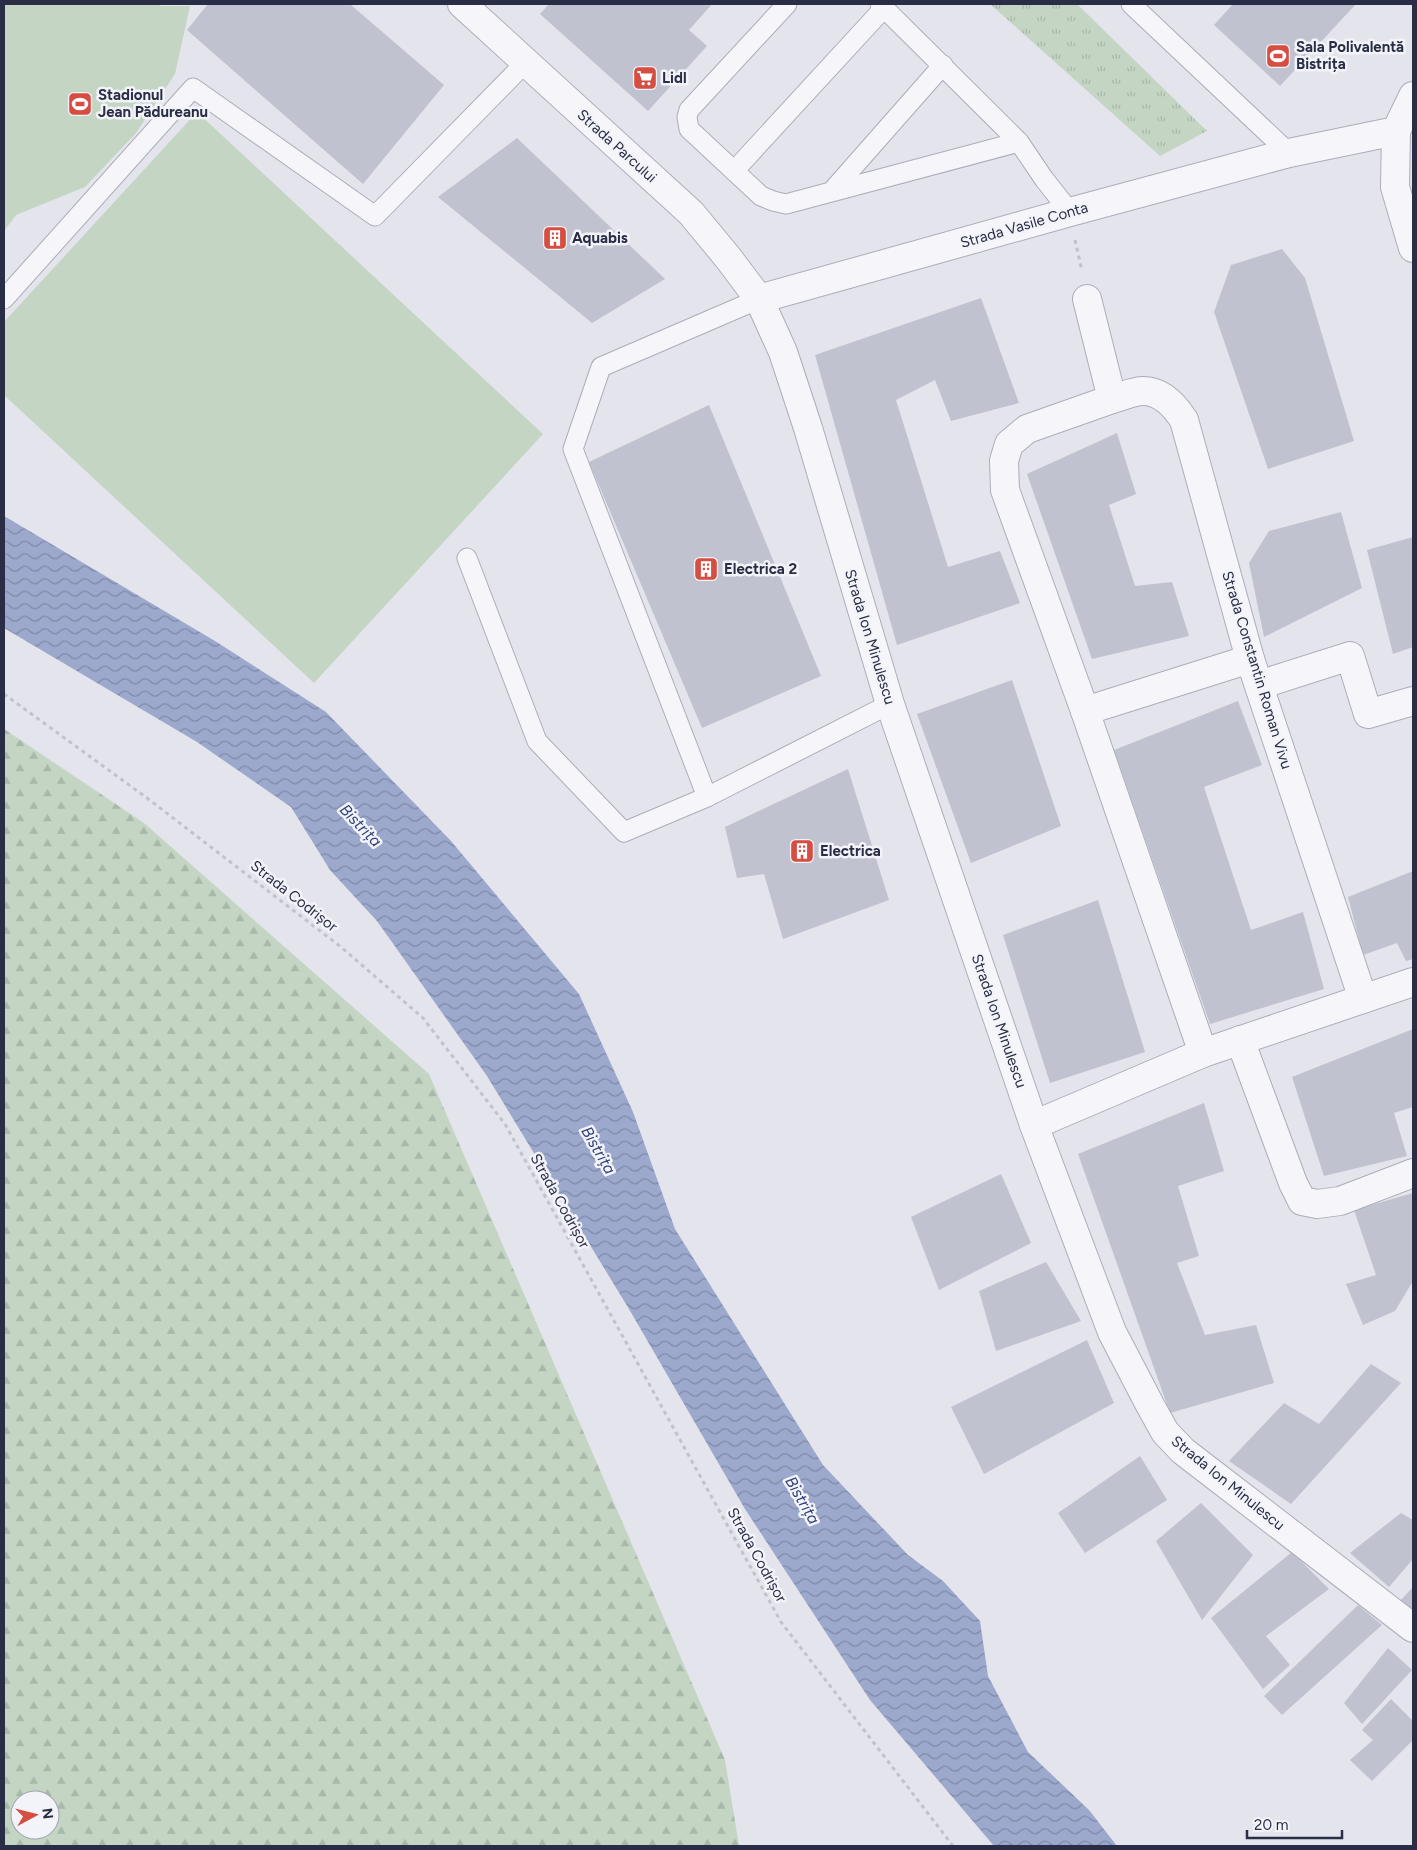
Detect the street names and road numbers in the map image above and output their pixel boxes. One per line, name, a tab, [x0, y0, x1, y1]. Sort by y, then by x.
street label: Strada Parcului	[574, 106, 660, 186]
street label: Strada Vasile Conta	[958, 198, 1090, 252]
street label: Strada Ion Minulescu	[841, 567, 899, 707]
street label: Strada Constantin Roman Vivu	[1218, 569, 1296, 771]
street label: Strada Codrișor	[247, 856, 341, 936]
street label: Strada Ion Minulescu	[968, 952, 1030, 1090]
street label: Strada Codrișor	[527, 1151, 593, 1251]
street label: Strada Ion Minulescu	[1168, 1432, 1288, 1534]
street label: Strada Codrișor	[724, 1505, 790, 1605]

